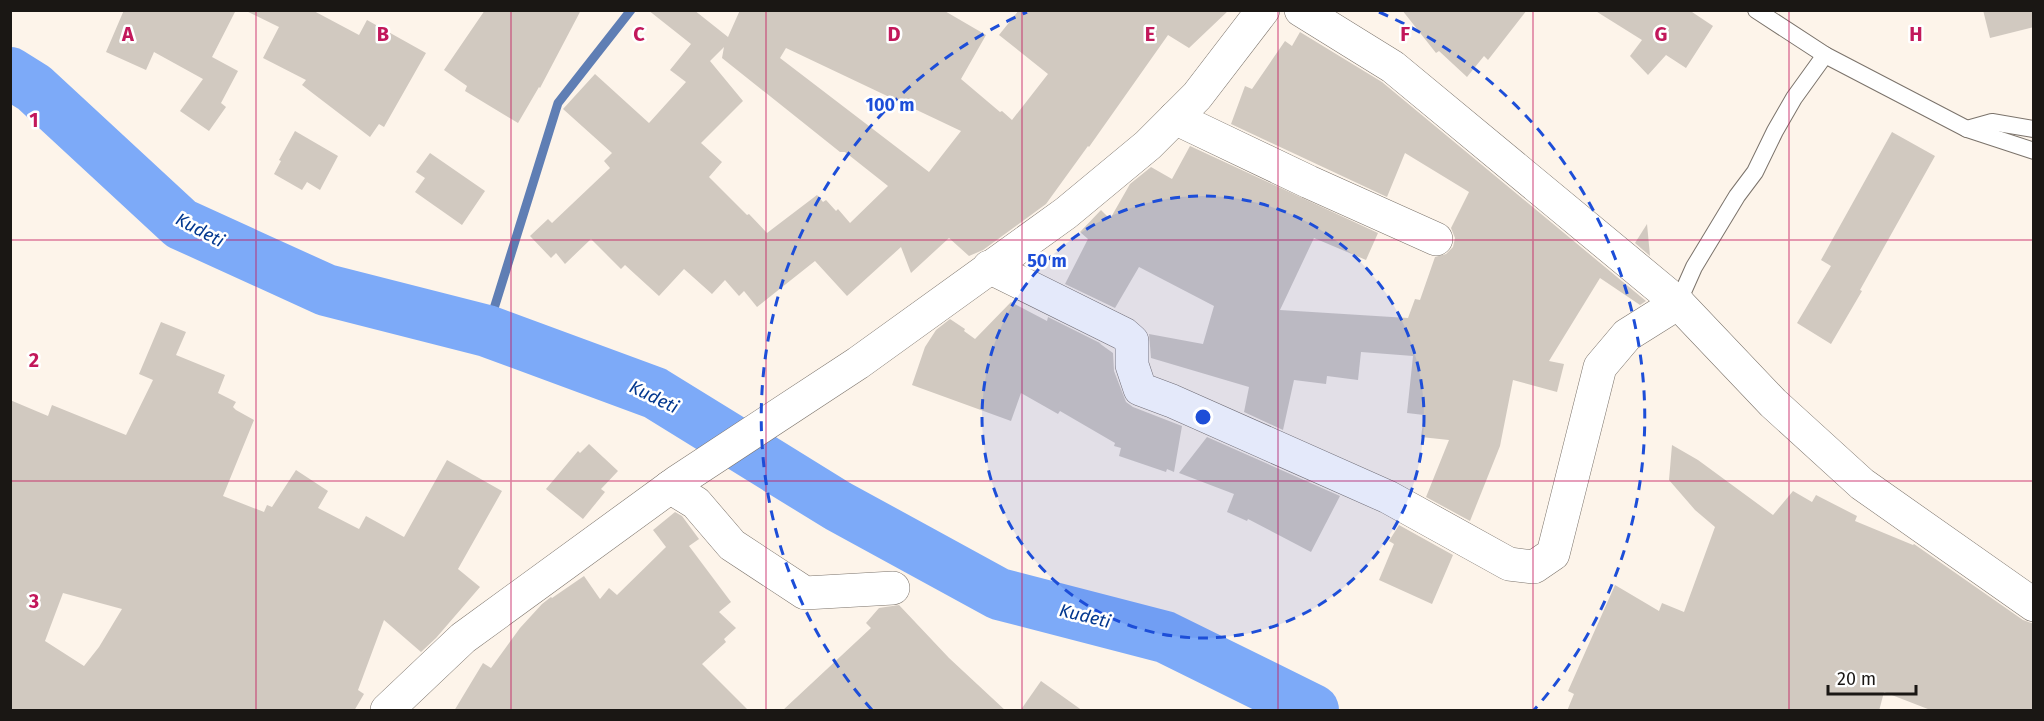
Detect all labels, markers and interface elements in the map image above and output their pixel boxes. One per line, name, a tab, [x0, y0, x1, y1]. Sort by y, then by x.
text: A	[121, 22, 135, 46]
text: B	[377, 22, 389, 46]
text: C	[633, 22, 645, 46]
text: D	[887, 22, 901, 46]
text: E	[1145, 22, 1155, 46]
text: F	[1400, 22, 1410, 46]
text: G	[1655, 22, 1667, 46]
text: H	[1909, 22, 1923, 46]
text: 100 m	[866, 94, 914, 116]
text: 1	[29, 108, 39, 132]
water label: Kudeti	[172, 208, 228, 252]
text: 50 m	[1027, 250, 1067, 272]
text: 2	[29, 348, 39, 372]
water label: Kudeti	[626, 376, 682, 418]
centre of rings	[1193, 407, 1213, 427]
text: 3	[28, 589, 39, 613]
water label: Kudeti	[1057, 599, 1113, 633]
scale bar	[1828, 658, 1916, 696]
text: 20 m	[1837, 668, 1876, 690]

